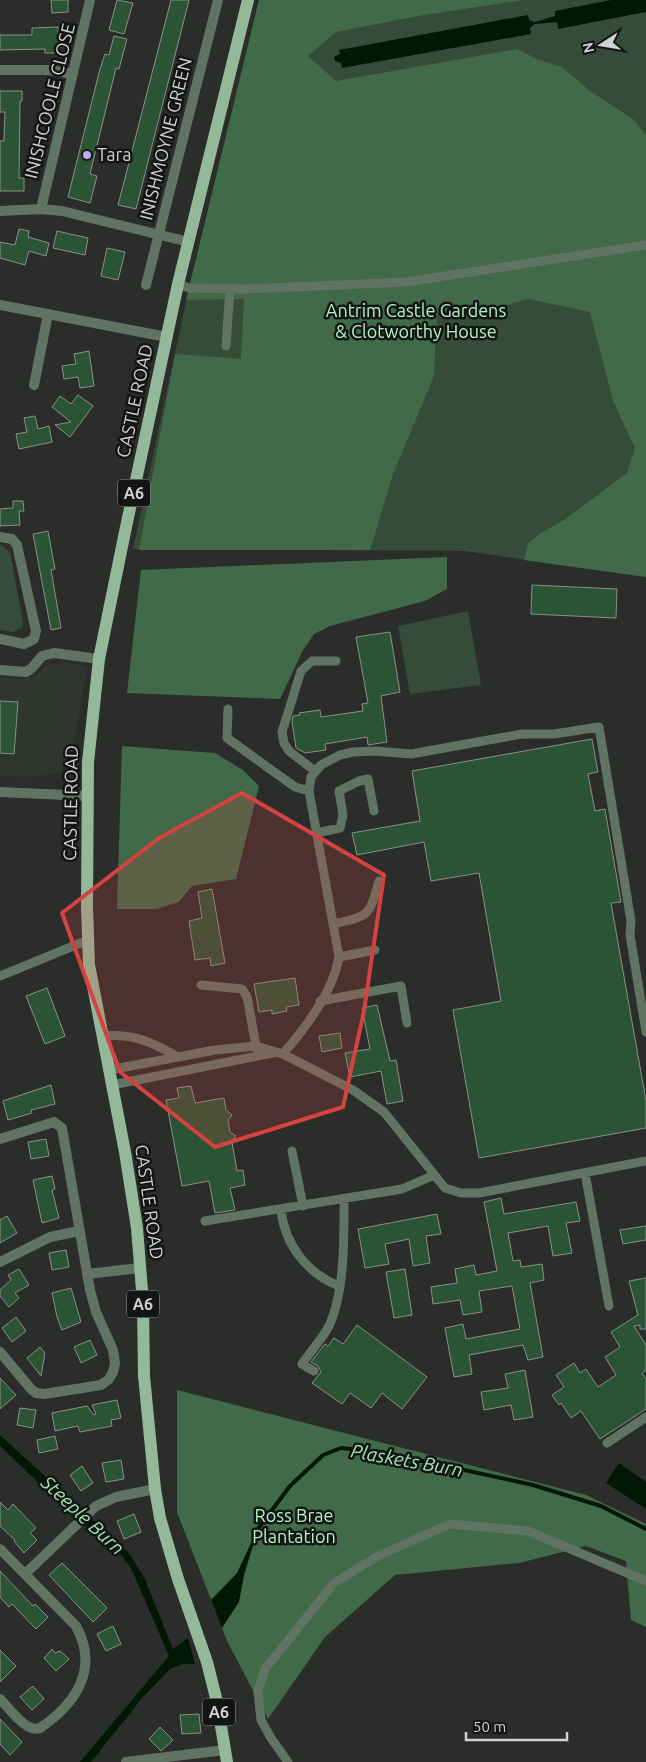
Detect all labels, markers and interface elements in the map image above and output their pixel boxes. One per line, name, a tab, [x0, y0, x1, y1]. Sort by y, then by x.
north arrow	[576, 20, 626, 70]
street label: INISHCOOLE CLOSE	[20, 21, 78, 180]
text: N	[579, 41, 597, 54]
street label: INISHMOYNE GREEN	[135, 55, 195, 222]
place label: Tara	[97, 144, 132, 164]
marker: Tara	[81, 149, 93, 161]
park label: Antrim Castle Gardens & Clotworthy House	[326, 300, 506, 341]
street label: CASTLE ROAD	[112, 342, 156, 459]
road number: A6	[118, 479, 150, 506]
street label: CASTLE ROAD	[59, 745, 81, 861]
street label: CASTLE ROAD	[132, 1143, 168, 1261]
road number: A6	[127, 1290, 159, 1318]
water label: Plaskets Burn	[349, 1439, 465, 1481]
water label: Steeple Burn	[36, 1470, 129, 1559]
park label: Ross Brae Plantation	[252, 1505, 336, 1546]
road number: A6	[203, 1698, 235, 1725]
scale bar	[466, 1710, 567, 1742]
text: 50 m	[473, 1718, 506, 1735]

